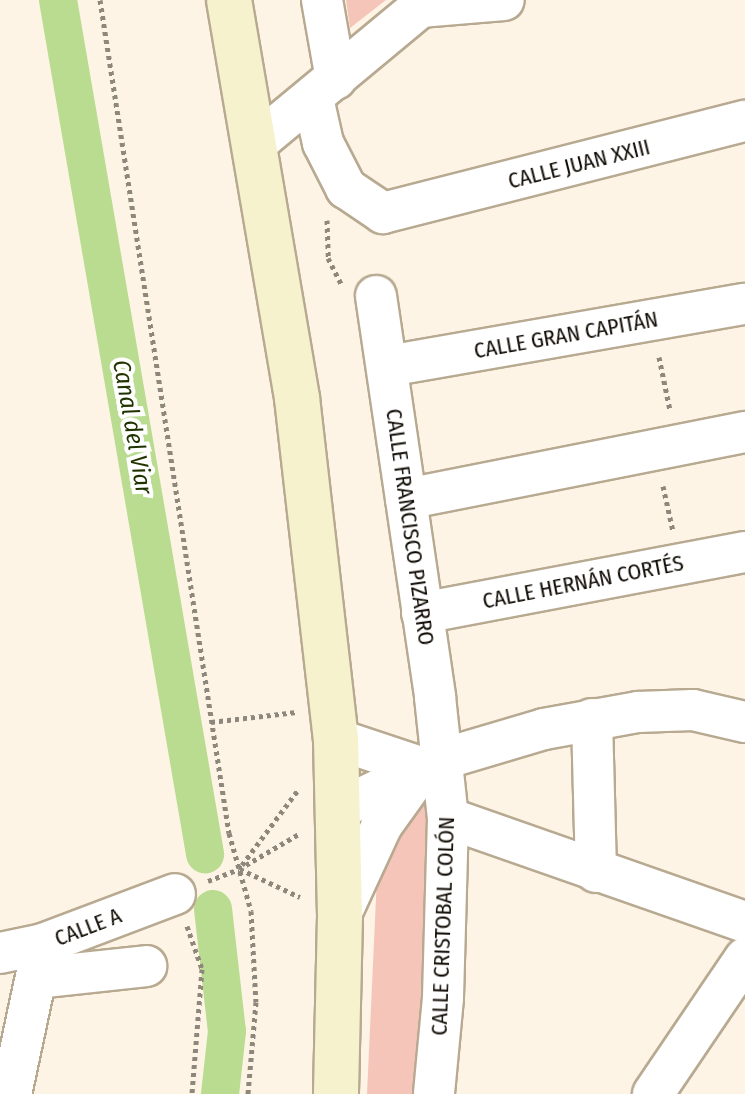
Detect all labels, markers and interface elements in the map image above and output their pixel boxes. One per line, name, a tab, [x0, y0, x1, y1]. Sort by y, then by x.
street label: CALLE JUAN XXIII	[505, 134, 653, 194]
street label: CALLE GRAN CAPITÁN	[472, 306, 660, 364]
water label: Canal del Viar	[106, 358, 158, 496]
street label: CALLE FRANCISCO PIZARRO	[380, 407, 440, 647]
street label: CALLE HERNÁN CORTÉS	[480, 550, 686, 614]
street label: CALLE CRISTOBAL COLÓN	[426, 816, 460, 1036]
street label: CALLE A	[51, 902, 125, 952]

